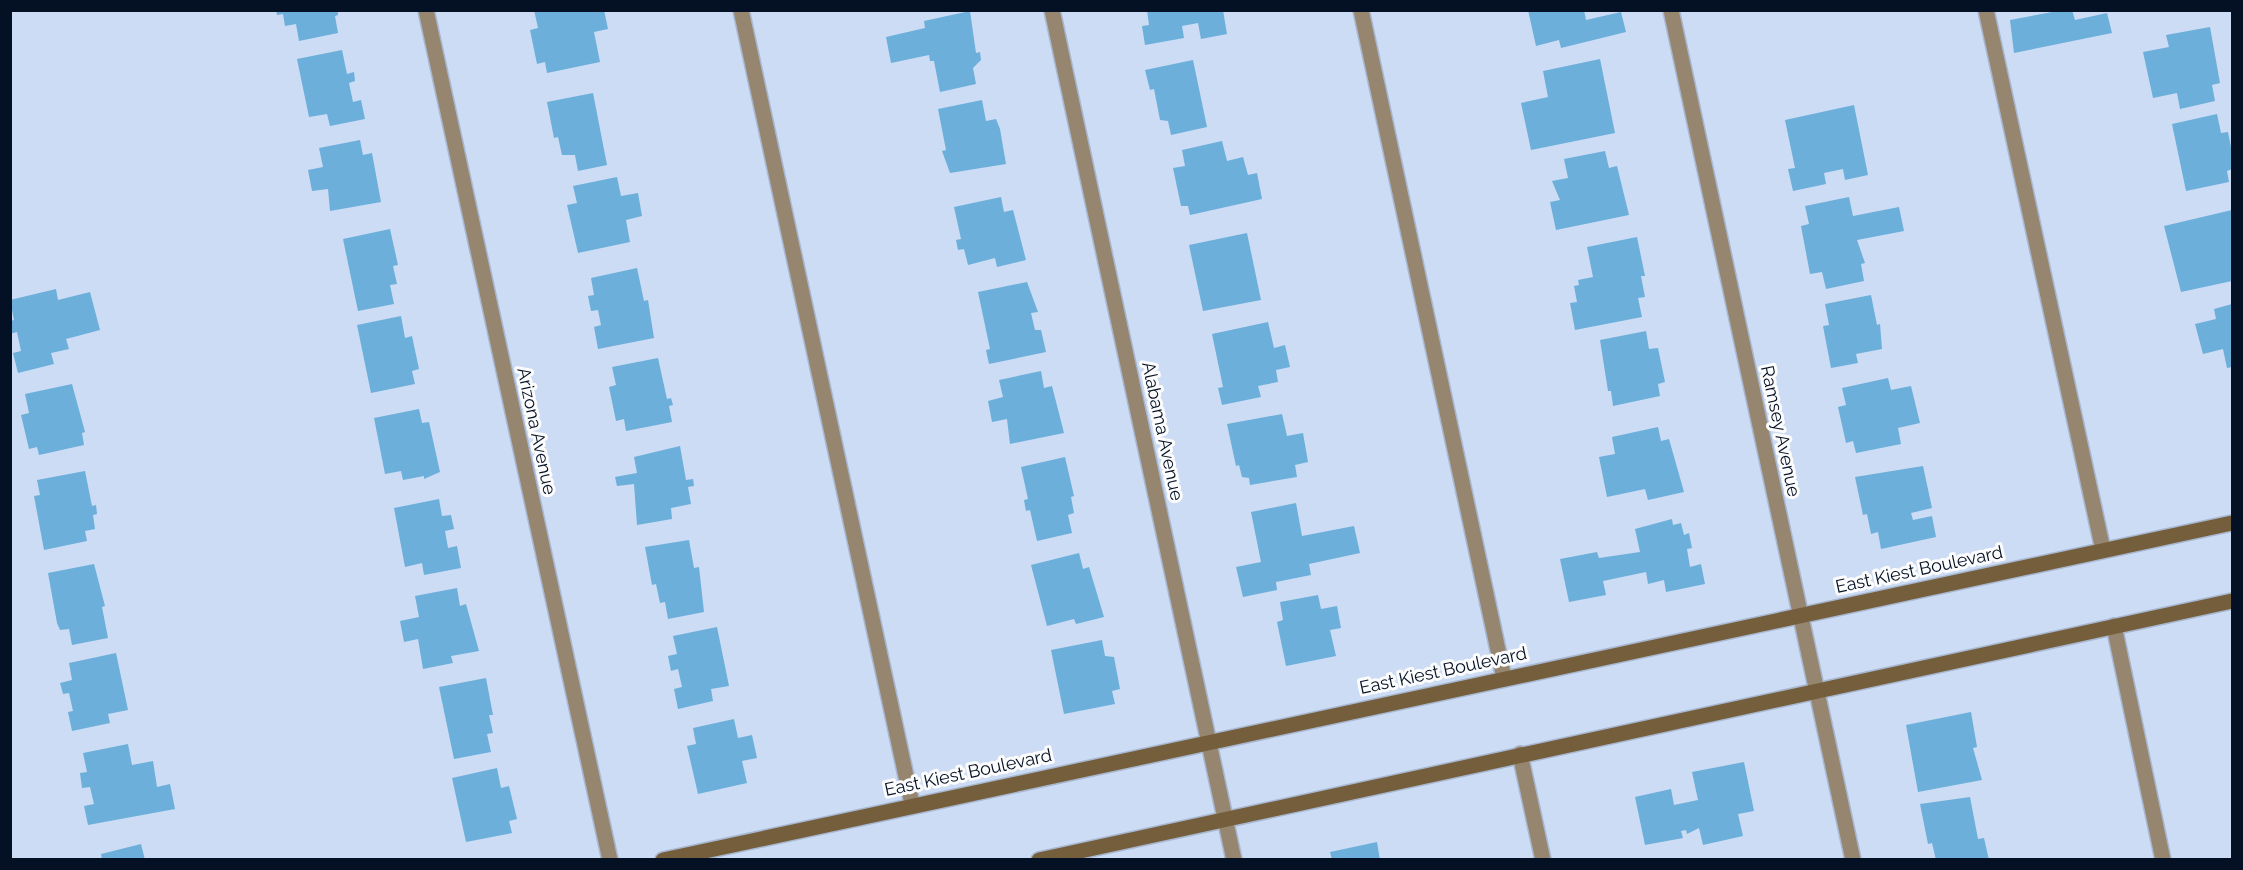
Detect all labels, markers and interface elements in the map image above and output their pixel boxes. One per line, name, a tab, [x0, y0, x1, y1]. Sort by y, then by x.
street label: Alabama Avenue	[1138, 360, 1188, 503]
street label: Ramsey Avenue	[1757, 364, 1805, 499]
street label: Arizona Avenue	[513, 366, 561, 497]
street label: East Kiest Boulevard	[1833, 541, 2005, 597]
street label: East Kiest Boulevard	[1357, 642, 1529, 698]
street label: East Kiest Boulevard	[882, 744, 1054, 800]

